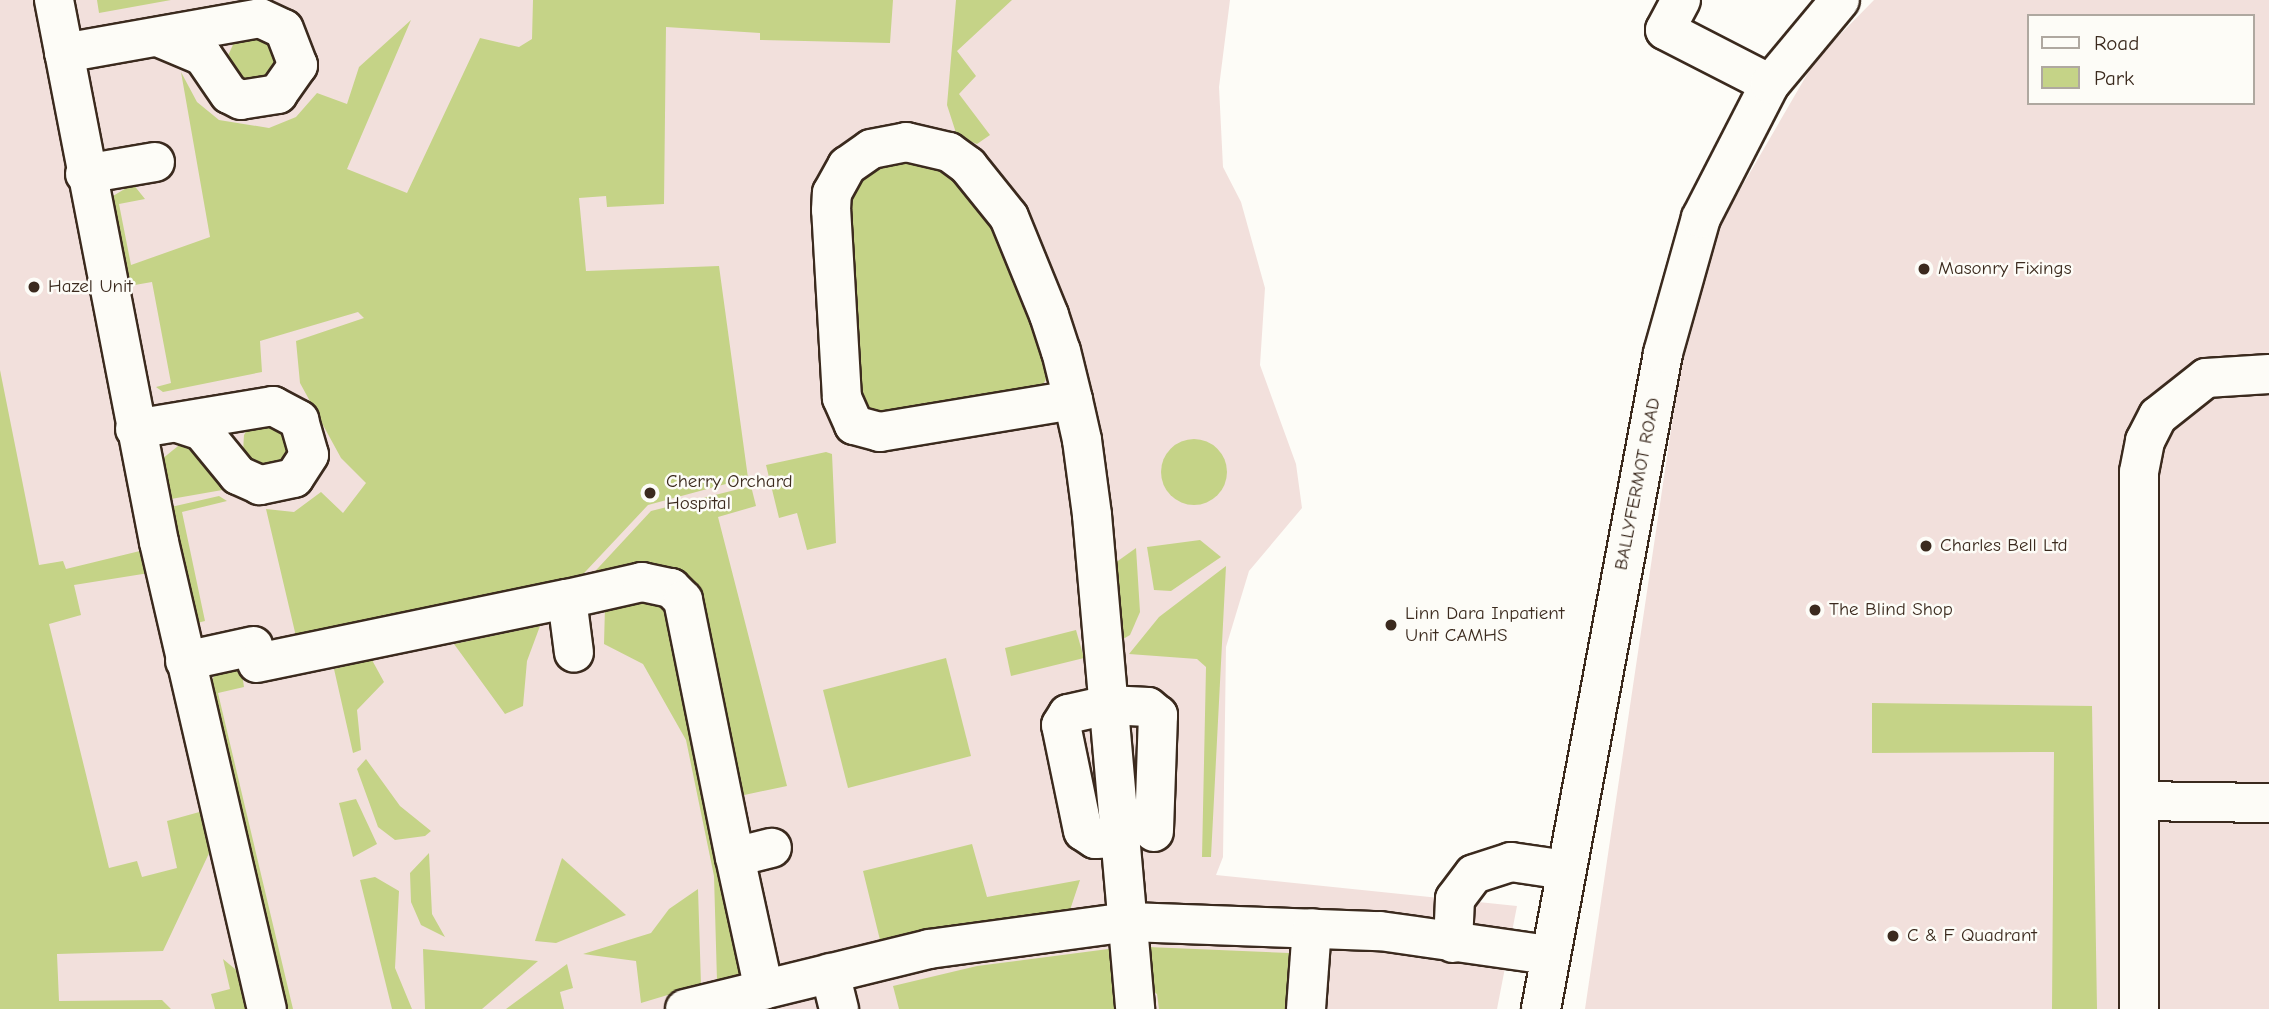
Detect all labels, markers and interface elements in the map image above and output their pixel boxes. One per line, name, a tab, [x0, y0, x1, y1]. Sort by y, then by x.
legend	[2028, 14, 2255, 105]
text: Road	[2094, 31, 2139, 55]
text: Park	[2094, 66, 2134, 90]
place label: Masonry Fixings	[1938, 258, 2072, 280]
marker: Masonry Fixings	[1916, 261, 1932, 277]
place label: Hazel Unit	[48, 276, 133, 298]
marker: Hazel Unit	[26, 279, 42, 295]
street label: BALLYFERMOT ROAD	[1610, 396, 1666, 572]
place label: Cherry Orchard Hospital	[666, 471, 793, 515]
marker: Cherry Orchard Hospital	[640, 483, 660, 503]
place label: Charles Bell Ltd	[1940, 535, 2068, 557]
marker: Charles Bell Ltd	[1918, 538, 1934, 554]
place label: The Blind Shop	[1829, 599, 1953, 621]
marker: The Blind Shop	[1807, 602, 1823, 618]
place label: Linn Dara Inpatient Unit CAMHS	[1405, 603, 1564, 647]
marker: Linn Dara Inpatient Unit CAMHS	[1383, 617, 1399, 633]
place label: C & F Quadrant	[1907, 925, 2037, 947]
marker: C & F Quadrant	[1885, 928, 1901, 944]

